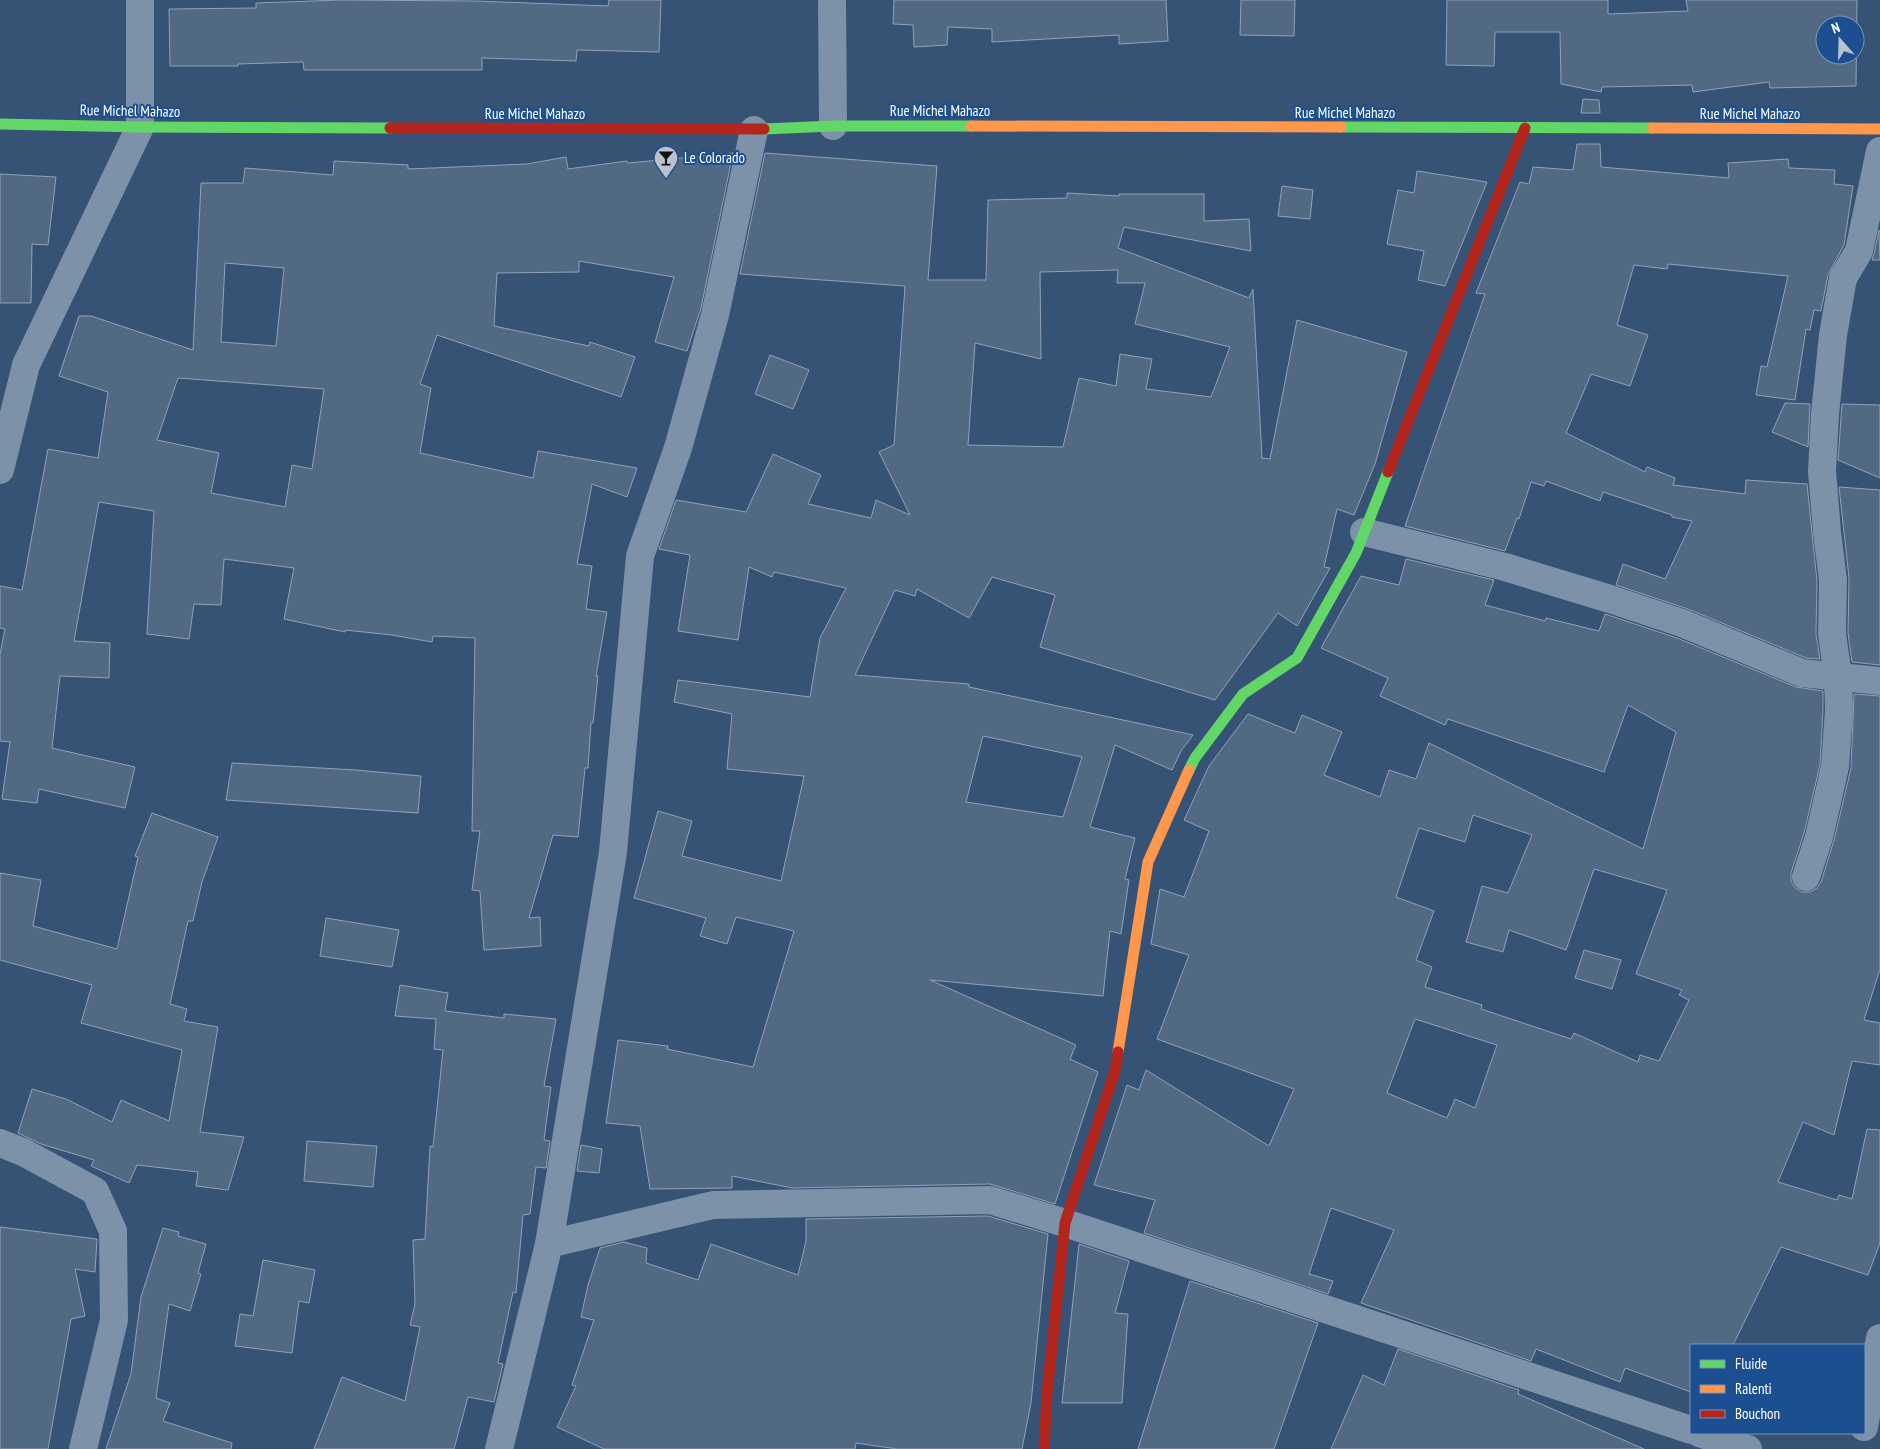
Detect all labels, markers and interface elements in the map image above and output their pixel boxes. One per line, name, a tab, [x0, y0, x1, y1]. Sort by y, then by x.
north arrow	[1815, 15, 1865, 65]
text: N	[1829, 18, 1842, 38]
street label: Rue Michel Mahazo	[80, 100, 180, 121]
street label: Rue Michel Mahazo	[890, 101, 990, 120]
street label: Rue Michel Mahazo	[1295, 103, 1395, 122]
street label: Rue Michel Mahazo	[485, 104, 585, 123]
street label: Rue Michel Mahazo	[1700, 104, 1800, 123]
bar icon: Le Colorado	[653, 145, 679, 179]
place label: Le Colorado	[684, 148, 745, 167]
legend	[1690, 1344, 1865, 1434]
text: Fluide	[1735, 1354, 1767, 1373]
text: Ralenti	[1735, 1379, 1772, 1398]
text: Bouchon	[1735, 1404, 1780, 1423]

